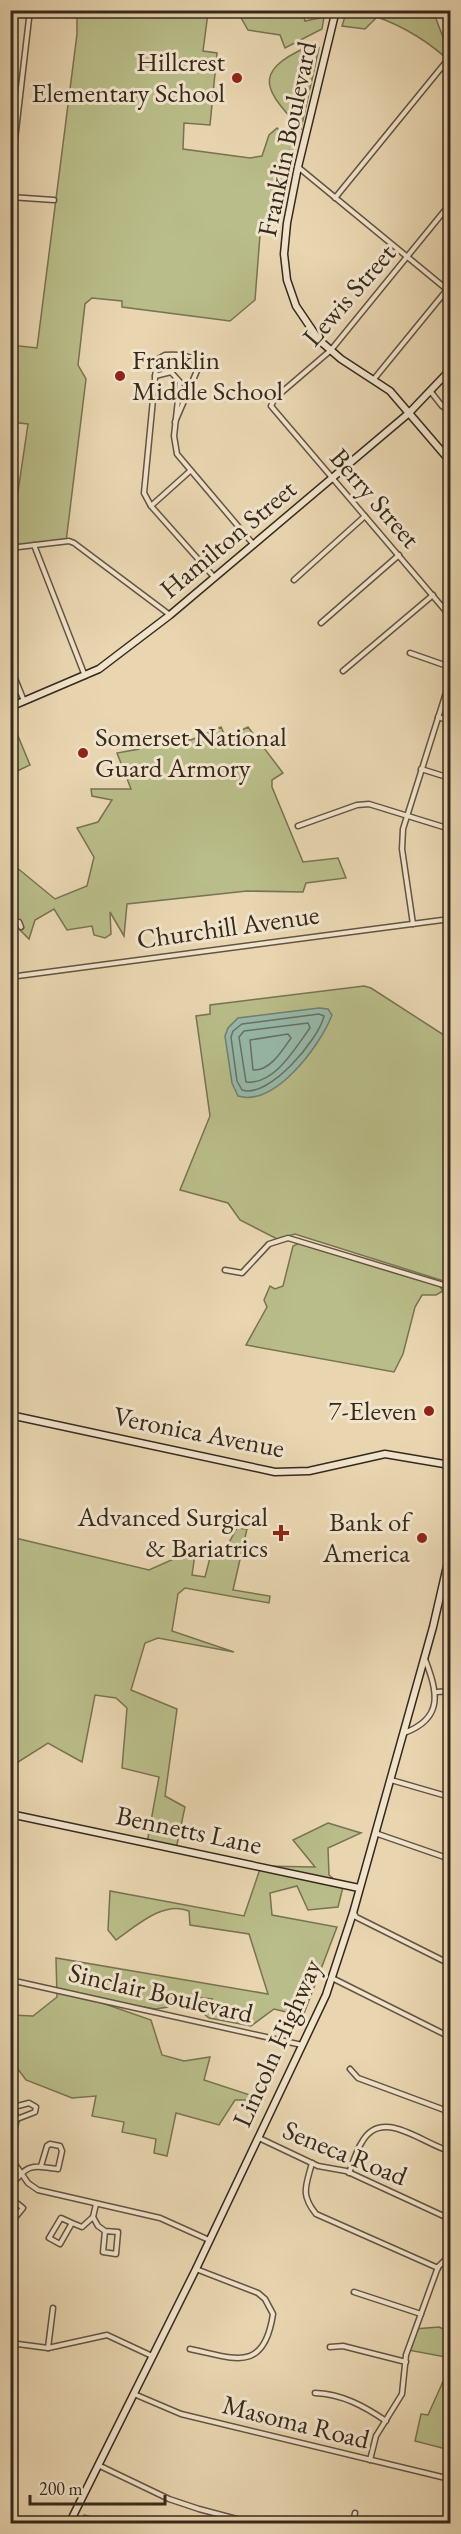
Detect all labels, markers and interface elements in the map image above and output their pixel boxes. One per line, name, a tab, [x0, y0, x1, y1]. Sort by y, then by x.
street label: Franklin Boulevard	[249, 38, 324, 240]
place label: Hillcrest Elementary School	[31, 44, 226, 110]
marker: Hillcrest Elementary School	[230, 71, 244, 85]
street label: Lewis Street	[294, 236, 403, 353]
place label: Franklin Middle School	[132, 342, 283, 408]
marker: Franklin Middle School	[113, 369, 127, 383]
street label: Berry Street	[322, 441, 429, 555]
street label: Hamilton Street	[152, 471, 304, 606]
place label: Somerset National Guard Armory	[95, 719, 287, 785]
marker: Somerset National Guard Armory	[76, 746, 90, 760]
street label: Churchill Avenue	[135, 896, 321, 957]
place label: 7-Eleven	[328, 1393, 417, 1428]
street label: Veronica Avenue	[111, 1398, 288, 1465]
marker: 7-Eleven	[422, 1404, 436, 1418]
place label: Advanced Surgical & Bariatrics	[76, 1499, 268, 1565]
place label: Bank of America	[322, 1504, 413, 1570]
marker: Advanced Surgical & Bariatrics	[272, 1524, 290, 1542]
marker: Bank of America	[415, 1531, 429, 1545]
street label: Bennetts Lane	[113, 1797, 265, 1862]
street label: Lincoln Highway	[224, 1953, 329, 2132]
street label: Sinclair Boulevard	[66, 1954, 257, 2031]
street label: Seneca Road	[278, 2112, 413, 2193]
street label: Masoma Road	[219, 2386, 374, 2457]
scale bar	[30, 2468, 165, 2506]
text: 200 m	[39, 2477, 83, 2500]

